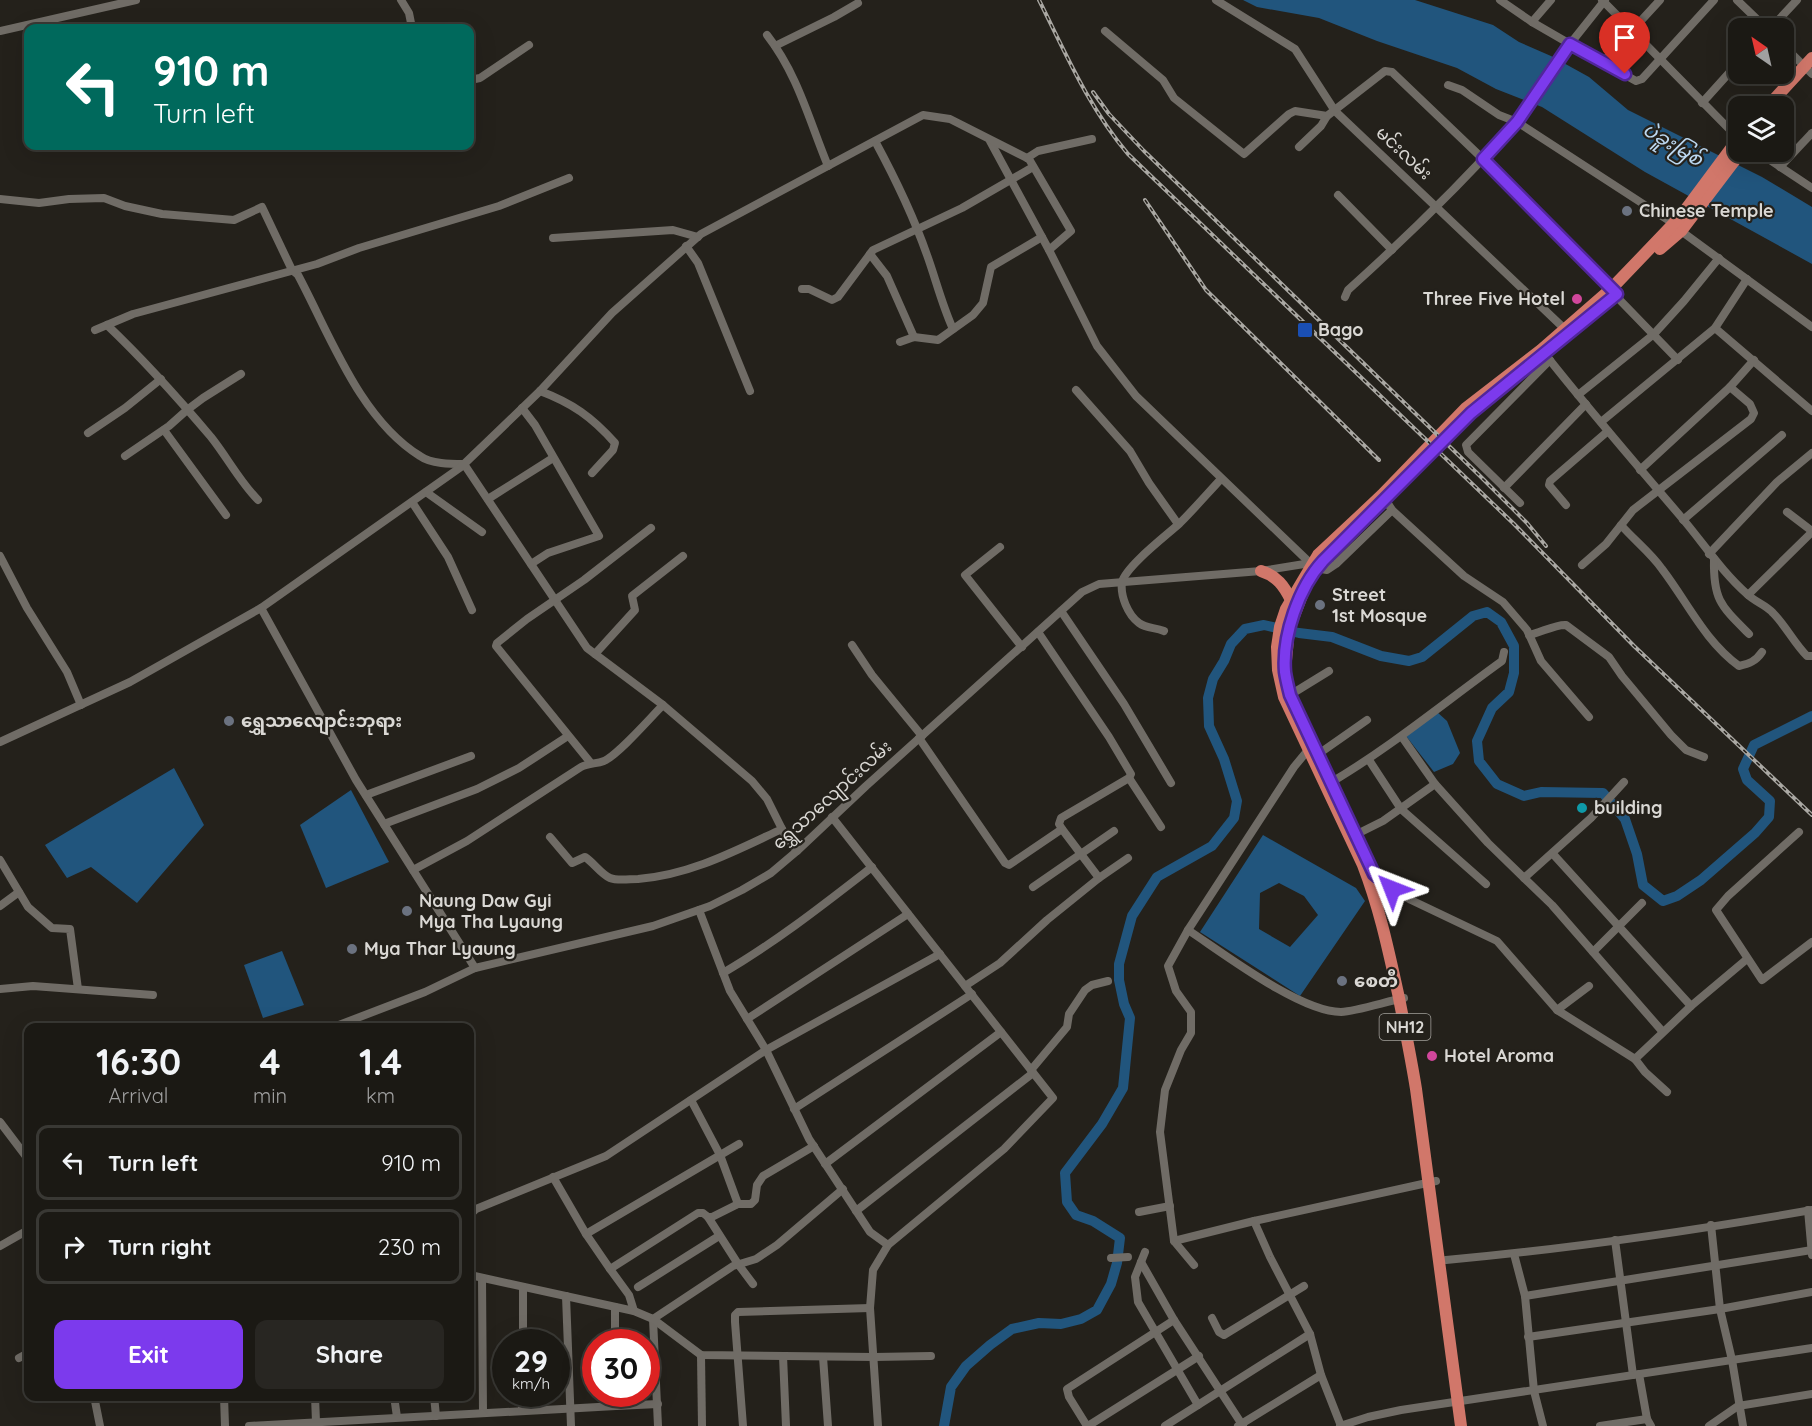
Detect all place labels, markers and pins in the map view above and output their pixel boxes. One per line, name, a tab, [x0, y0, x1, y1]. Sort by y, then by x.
pin	[1599, 12, 1650, 74]
place label: Chinese Temple	[1639, 199, 1774, 222]
marker: Chinese Temple	[1620, 204, 1634, 218]
place label: Three Five Hotel	[1423, 287, 1565, 310]
marker: Three Five Hotel	[1570, 292, 1584, 306]
place label: Bago	[1318, 318, 1363, 341]
marker: Bago	[1296, 321, 1314, 339]
place label: Street 1st Mosque	[1332, 583, 1427, 627]
marker: Street 1st Mosque	[1313, 598, 1327, 612]
place label: ရွှေသာလျောင်းဘုရား	[241, 709, 402, 736]
marker: ရွှေသာလျောင်းဘုရား	[222, 714, 236, 728]
place label: building	[1594, 796, 1663, 819]
marker: building	[1575, 801, 1589, 815]
place label: Naung Daw Gyi Mya Tha Lyaung	[419, 889, 563, 933]
marker: Naung Daw Gyi Mya Tha Lyaung	[400, 904, 414, 918]
place label: Mya Thar Lyaung	[364, 937, 516, 960]
marker: Mya Thar Lyaung	[345, 942, 359, 956]
place label: စေတီ	[1354, 969, 1398, 992]
marker: စေတီ	[1335, 974, 1349, 988]
place label: Hotel Aroma	[1444, 1044, 1554, 1067]
marker: Hotel Aroma	[1425, 1049, 1439, 1063]

